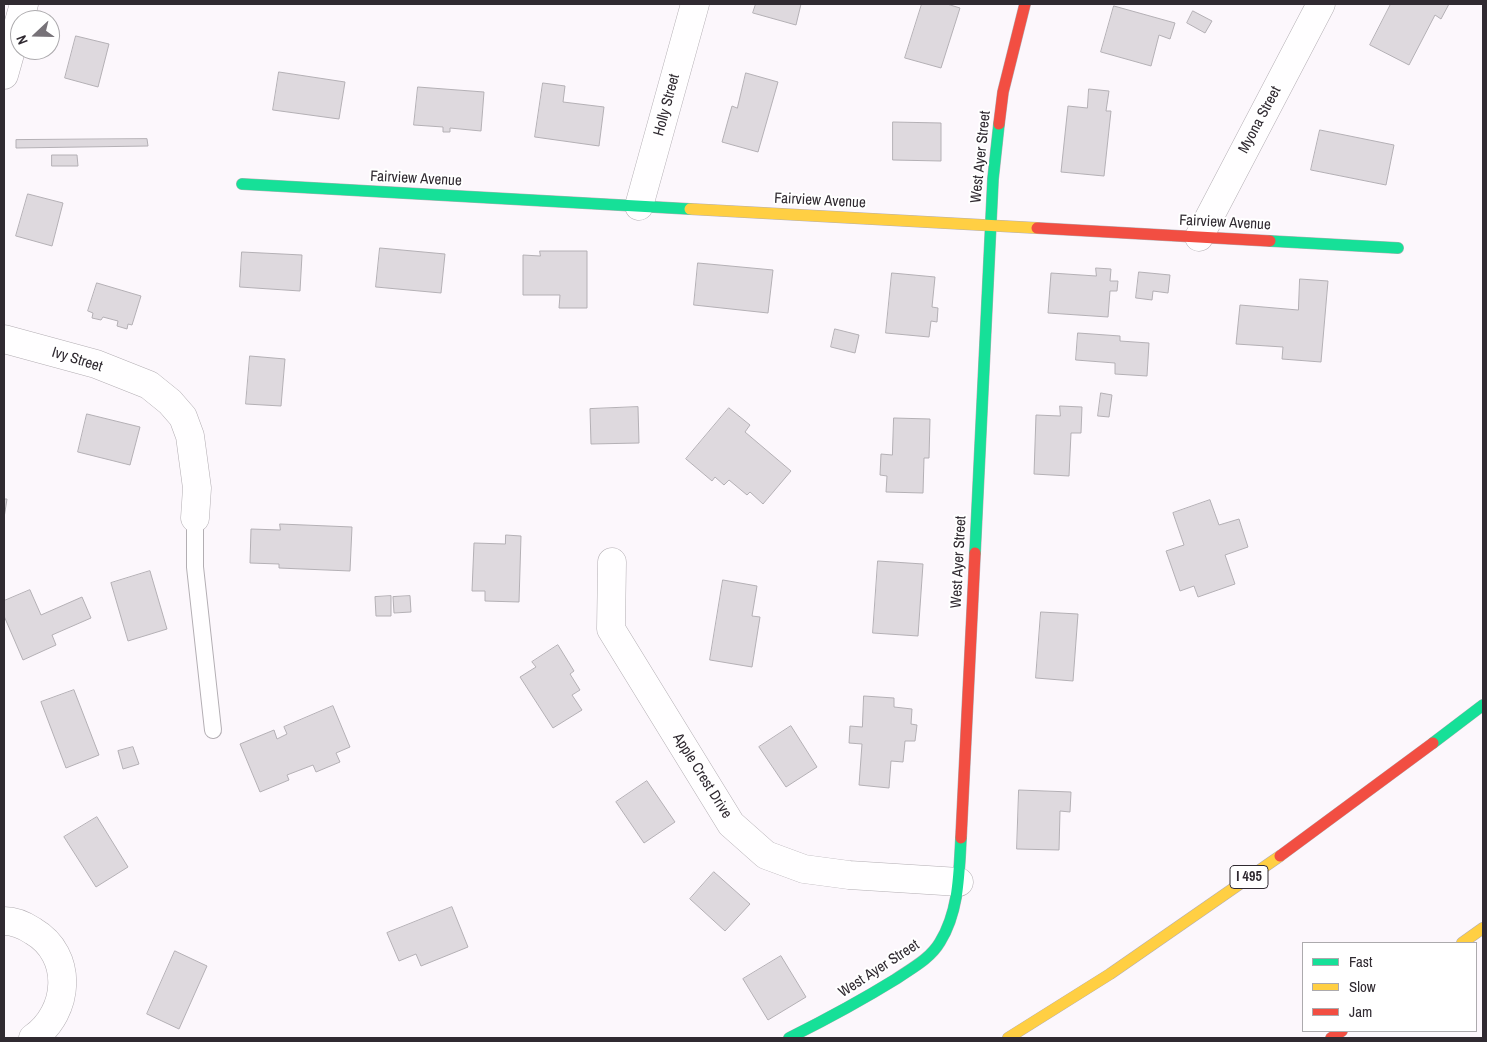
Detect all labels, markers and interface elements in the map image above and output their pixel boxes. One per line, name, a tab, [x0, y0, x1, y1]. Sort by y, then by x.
north arrow	[10, 10, 60, 60]
text: N	[12, 33, 32, 47]
street label: Holly Street	[650, 72, 684, 138]
street label: Myona Street	[1235, 83, 1285, 157]
street label: West Ayer Street	[967, 110, 995, 204]
street label: Fairview Avenue	[370, 168, 462, 190]
street label: Fairview Avenue	[774, 190, 866, 212]
street label: Fairview Avenue	[1179, 212, 1271, 234]
street label: Ivy Street	[50, 344, 104, 376]
street label: West Ayer Street	[948, 515, 970, 609]
street label: Apple Crest Drive	[669, 730, 735, 822]
road number: I 495	[1230, 866, 1268, 889]
street label: West Ayer Street	[835, 936, 923, 1002]
legend	[1302, 942, 1477, 1032]
text: Fast	[1349, 951, 1372, 972]
text: Slow	[1349, 976, 1376, 997]
text: Jam	[1349, 1001, 1372, 1022]

